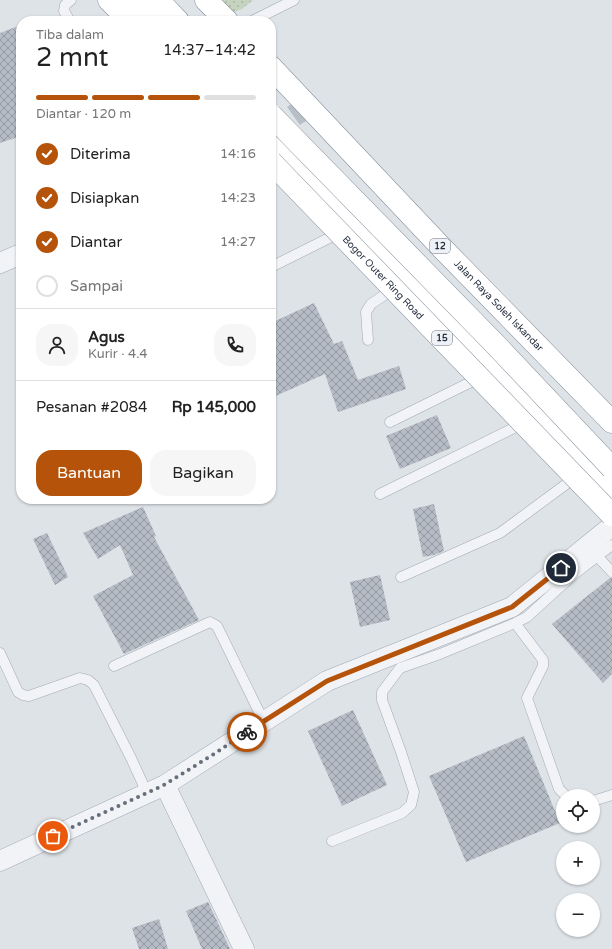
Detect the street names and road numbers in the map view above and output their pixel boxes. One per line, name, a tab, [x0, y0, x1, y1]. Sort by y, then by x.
street label: Bogor Outer Ring Road	[340, 233, 426, 322]
road number: 12	[430, 239, 450, 253]
street label: Jalan Raya Soleh Iskandar	[451, 258, 546, 354]
road number: 15	[432, 331, 452, 345]

